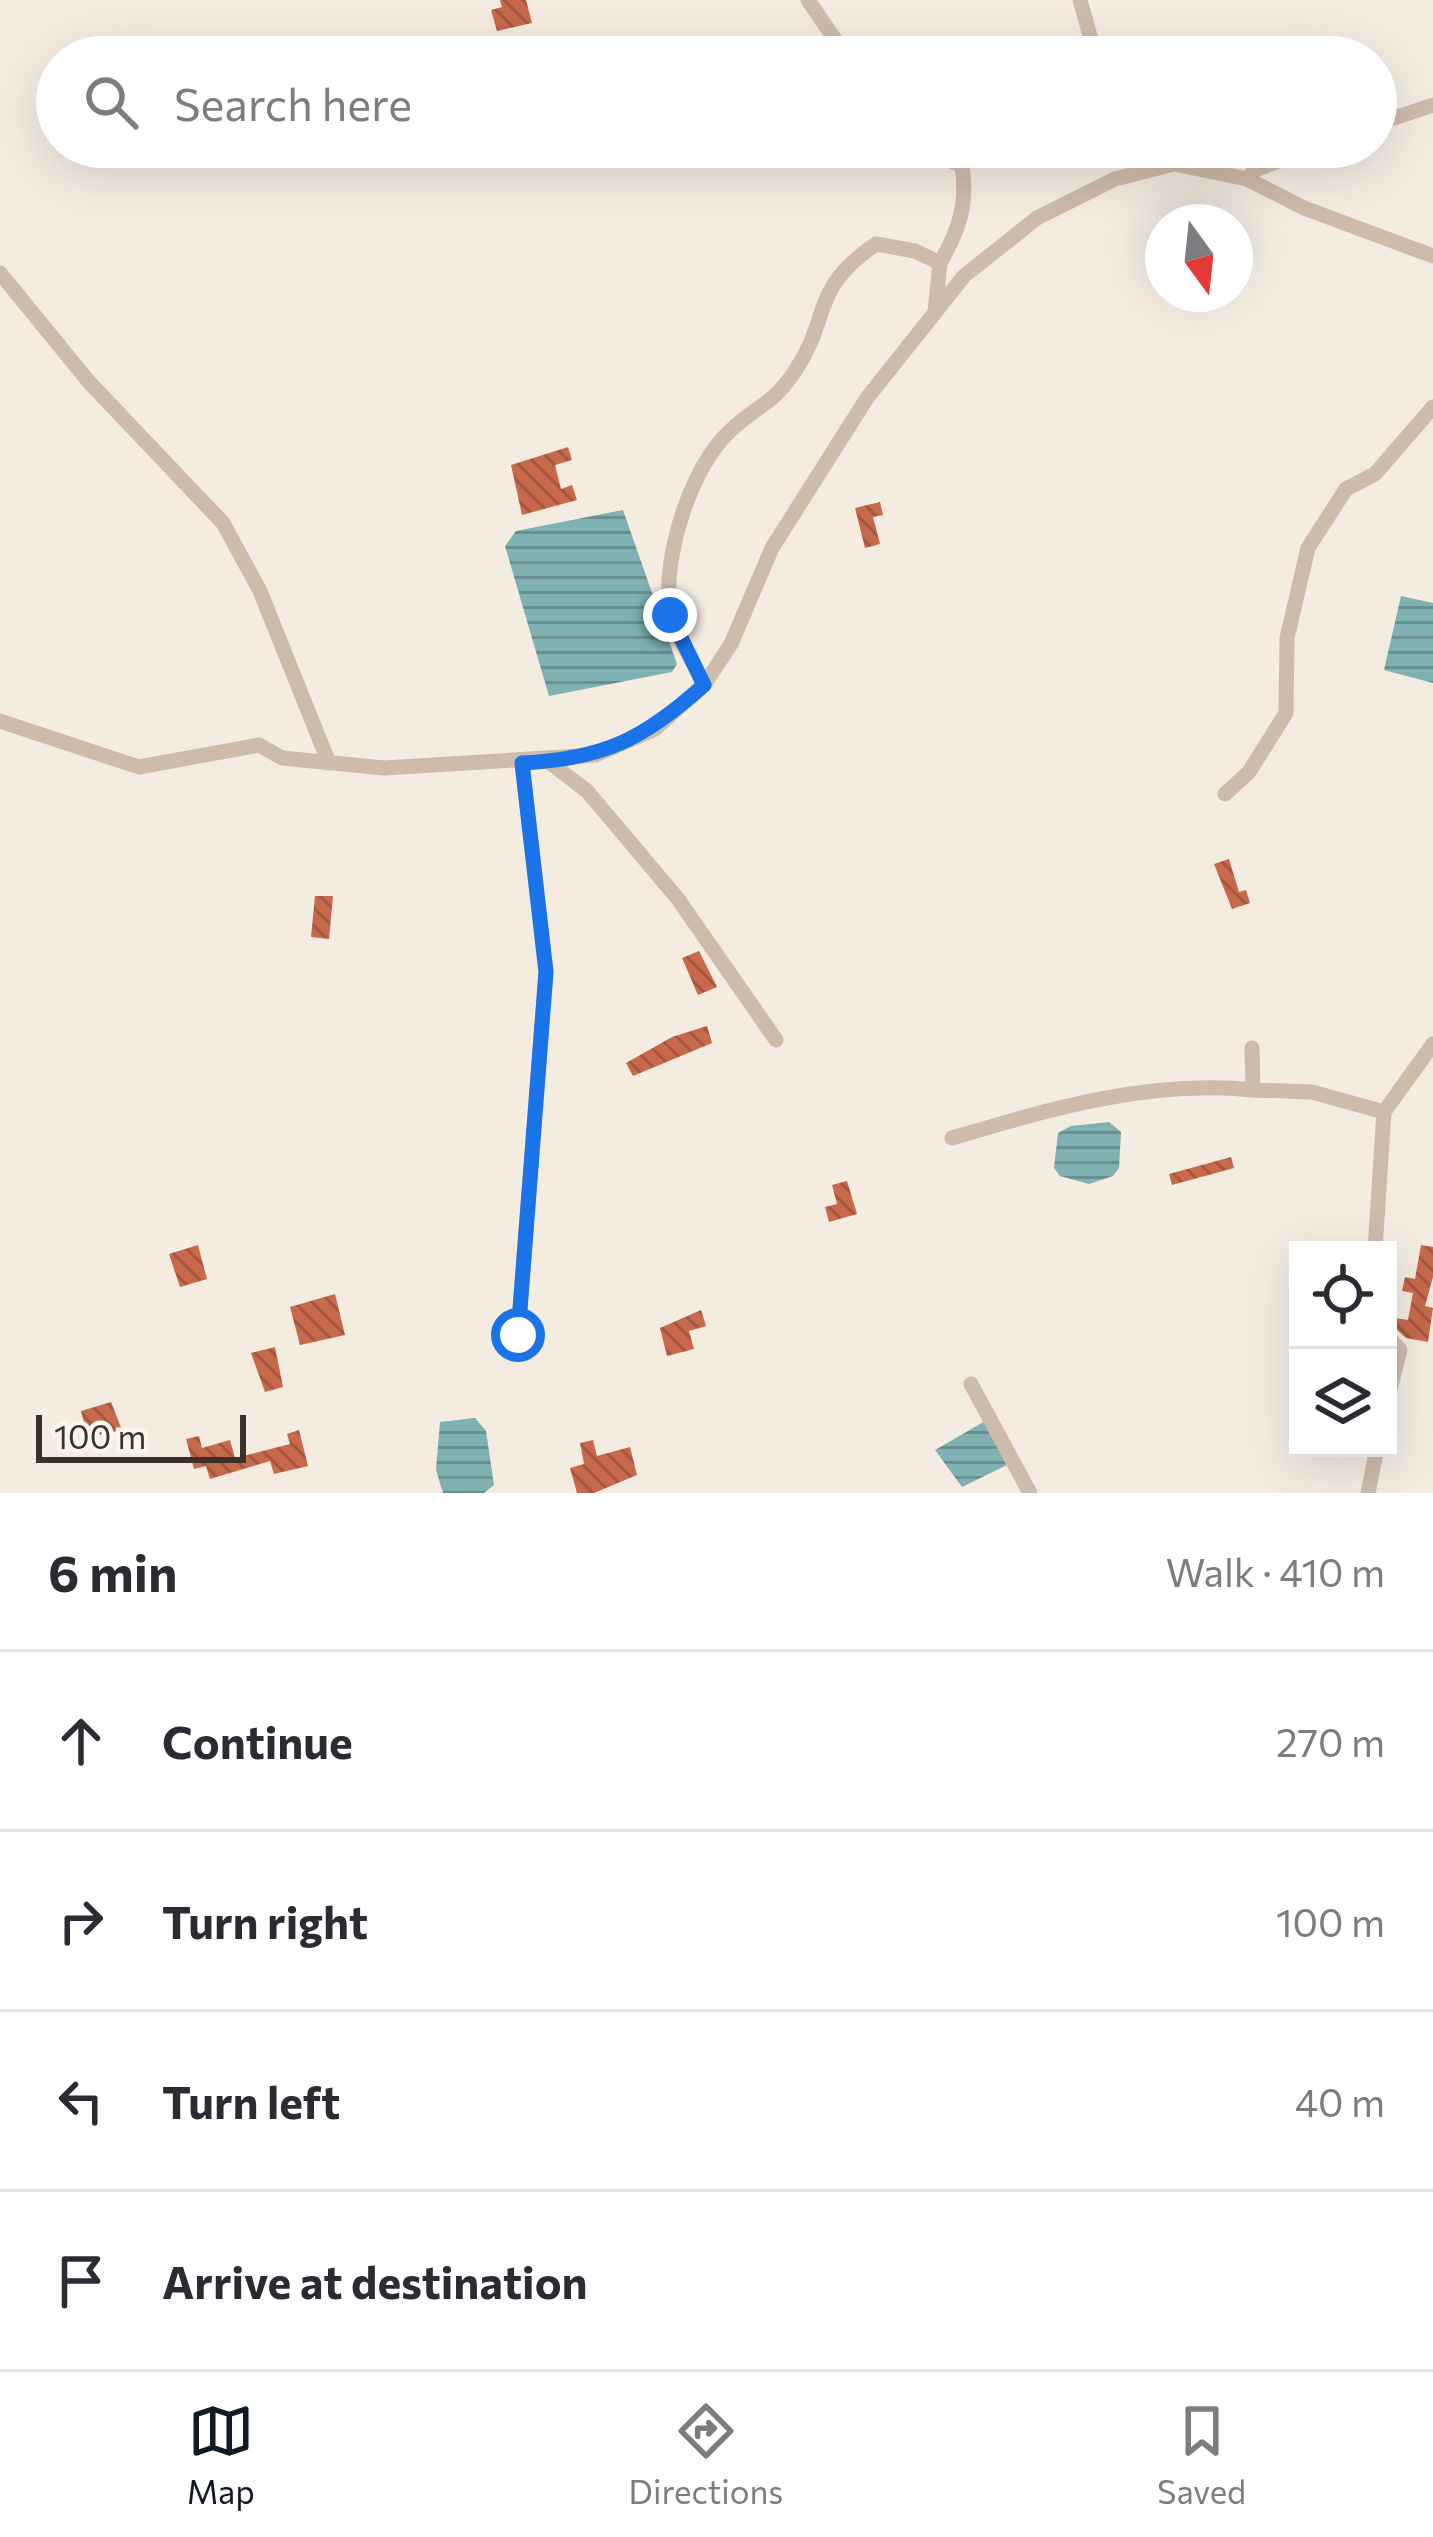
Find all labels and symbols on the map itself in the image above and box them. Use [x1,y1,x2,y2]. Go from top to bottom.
north arrow [1145,204,1253,312]
route end [643,588,697,642]
route start [491,1308,545,1362]
scale bar [36,1409,246,1462]

